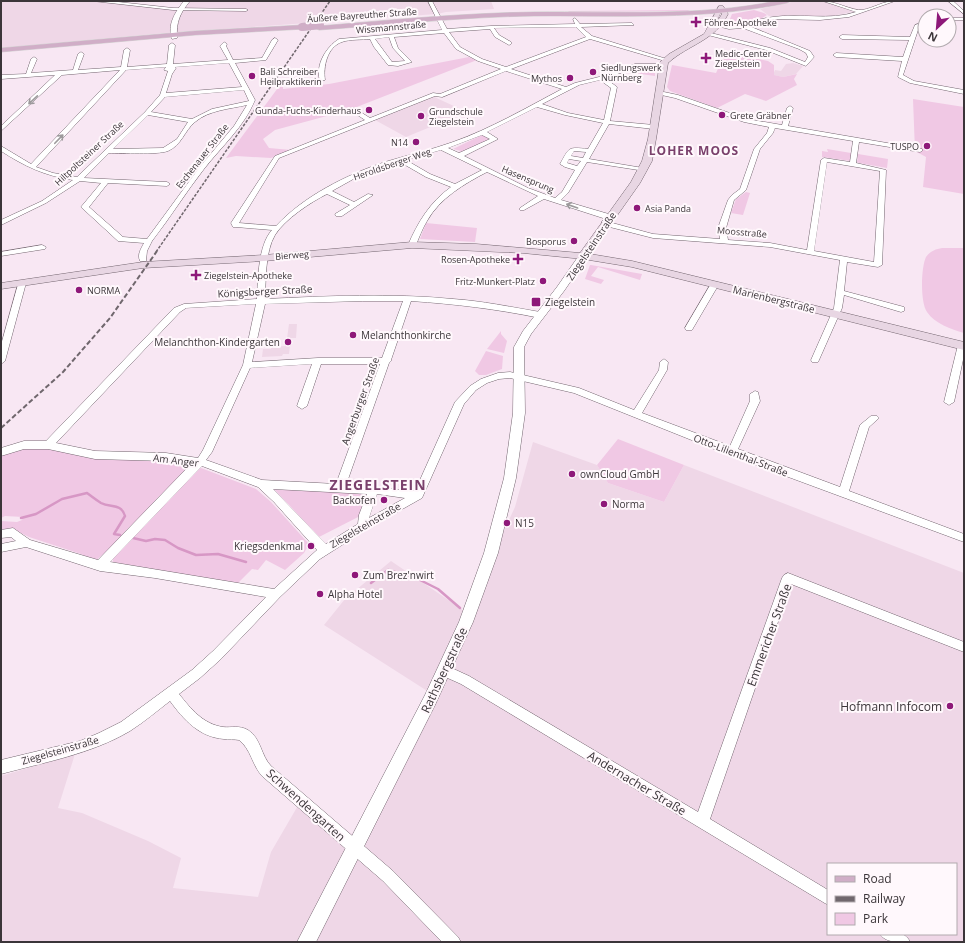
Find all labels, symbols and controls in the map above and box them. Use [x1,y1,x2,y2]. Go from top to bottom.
street label: Äußere Bayreuther Straße [307,5,417,25]
north arrow [917,8,957,48]
place label: Föhren-Apotheke [704,16,777,29]
street label: Wissmannstraße [355,17,427,37]
marker: Föhren-Apotheke [691,17,701,27]
text: N [925,29,940,46]
place label: Medic-Center Ziegelstein [715,47,772,70]
marker: Medic-Center Ziegelstein [700,52,712,64]
place label: Siedlungswerk Nürnberg [601,61,662,84]
place label: Bali Schreiber Heilpraktikerin [260,65,322,88]
marker: Siedlungswerk Nürnberg [588,67,598,77]
marker: Bali Schreiber Heilpraktikerin [247,71,257,81]
place label: Mythos [531,72,562,85]
marker: Mythos [565,73,575,83]
one-way arrow [28,95,38,104]
place label: Gunda-Fuchs-Kinderhaus [255,104,361,117]
marker: Gunda-Fuchs-Kinderhaus [364,105,374,115]
place label: Grundschule Ziegelstein [429,105,483,128]
place label: Grete Gräbner [730,109,791,122]
marker: Grete Gräbner [717,110,727,120]
marker: Grundschule Ziegelstein [416,111,426,121]
street label: Hiltpoltsteiner Straße [52,118,126,188]
street label: Eschenauer Straße [173,121,231,191]
one-way arrow [54,134,63,144]
place label: N14 [391,136,408,149]
marker: N14 [411,137,421,147]
place label: TUSPO [890,140,919,153]
marker: TUSPO [922,141,932,151]
district label: LOHER MOOS [649,142,739,159]
street label: Heroldsberger Weg [351,145,433,183]
street label: Hasensprung [500,162,556,196]
one-way arrow [565,202,578,209]
place label: Asia Panda [645,202,691,215]
marker: Asia Panda [632,203,642,213]
street label: Ziegelsteinstraße [563,209,619,283]
street label: Moosstraße [717,223,767,241]
place label: Bosporus [526,235,566,248]
marker: Bosporus [569,236,579,246]
street label: Bierweg [275,247,309,263]
place label: Rosen-Apotheke [441,253,510,266]
marker: Rosen-Apotheke [513,254,523,264]
place label: Ziegelstein-Apotheke [204,269,292,282]
marker: Ziegelstein-Apotheke [191,270,201,280]
place label: Fritz-Munkert-Platz [455,275,535,288]
marker: Fritz-Munkert-Platz [538,276,548,286]
street label: Königsberger Straße [217,282,313,300]
street label: Marienbergstraße [732,282,817,316]
place label: NORMA [87,284,120,297]
marker: NORMA [74,285,84,295]
place label: Ziegelstein [545,295,595,309]
marker: Ziegelstein [530,296,542,308]
place label: Melanchthonkirche [361,328,451,342]
marker: Melanchthonkirche [348,330,358,340]
place label: Melanchthon-Kindergarten [154,335,280,349]
marker: Melanchthon-Kindergarten [283,337,293,347]
street label: Angerburger Straße [338,355,382,447]
street label: Otto-Lilienthal-Straße [692,431,791,480]
street label: Am Anger [152,450,200,470]
place label: ownCloud GmbH [580,467,660,481]
marker: ownCloud GmbH [567,469,577,479]
district label: ZIEGELSTEIN [329,475,427,494]
place label: Backofen [333,493,376,507]
marker: Backofen [379,495,389,505]
place label: Norma [612,497,644,511]
street label: Ziegelsteinstraße [327,499,403,551]
marker: Norma [599,499,609,509]
place label: N15 [515,516,534,530]
marker: N15 [502,518,512,528]
place label: Kriegsdenkmal [234,539,303,553]
marker: Kriegsdenkmal [306,541,316,551]
place label: Zum Brez'nwirt [363,568,434,582]
marker: Zum Brez'nwirt [350,570,360,580]
street label: Emmericher Straße [743,581,796,689]
place label: Alpha Hotel [328,587,382,601]
marker: Alpha Hotel [315,589,325,599]
street label: Rathsbergstraße [417,624,471,716]
place label: Hofmann Infocom [840,698,942,715]
marker: Hofmann Infocom [945,701,955,711]
street label: Ziegelsteinstraße [20,732,101,768]
street label: Andernacher Straße [584,747,690,819]
street label: Schwendengarten [263,765,349,845]
legend [827,863,957,935]
text: Road [863,870,892,887]
text: Railway [863,890,906,907]
text: Park [863,910,889,927]

